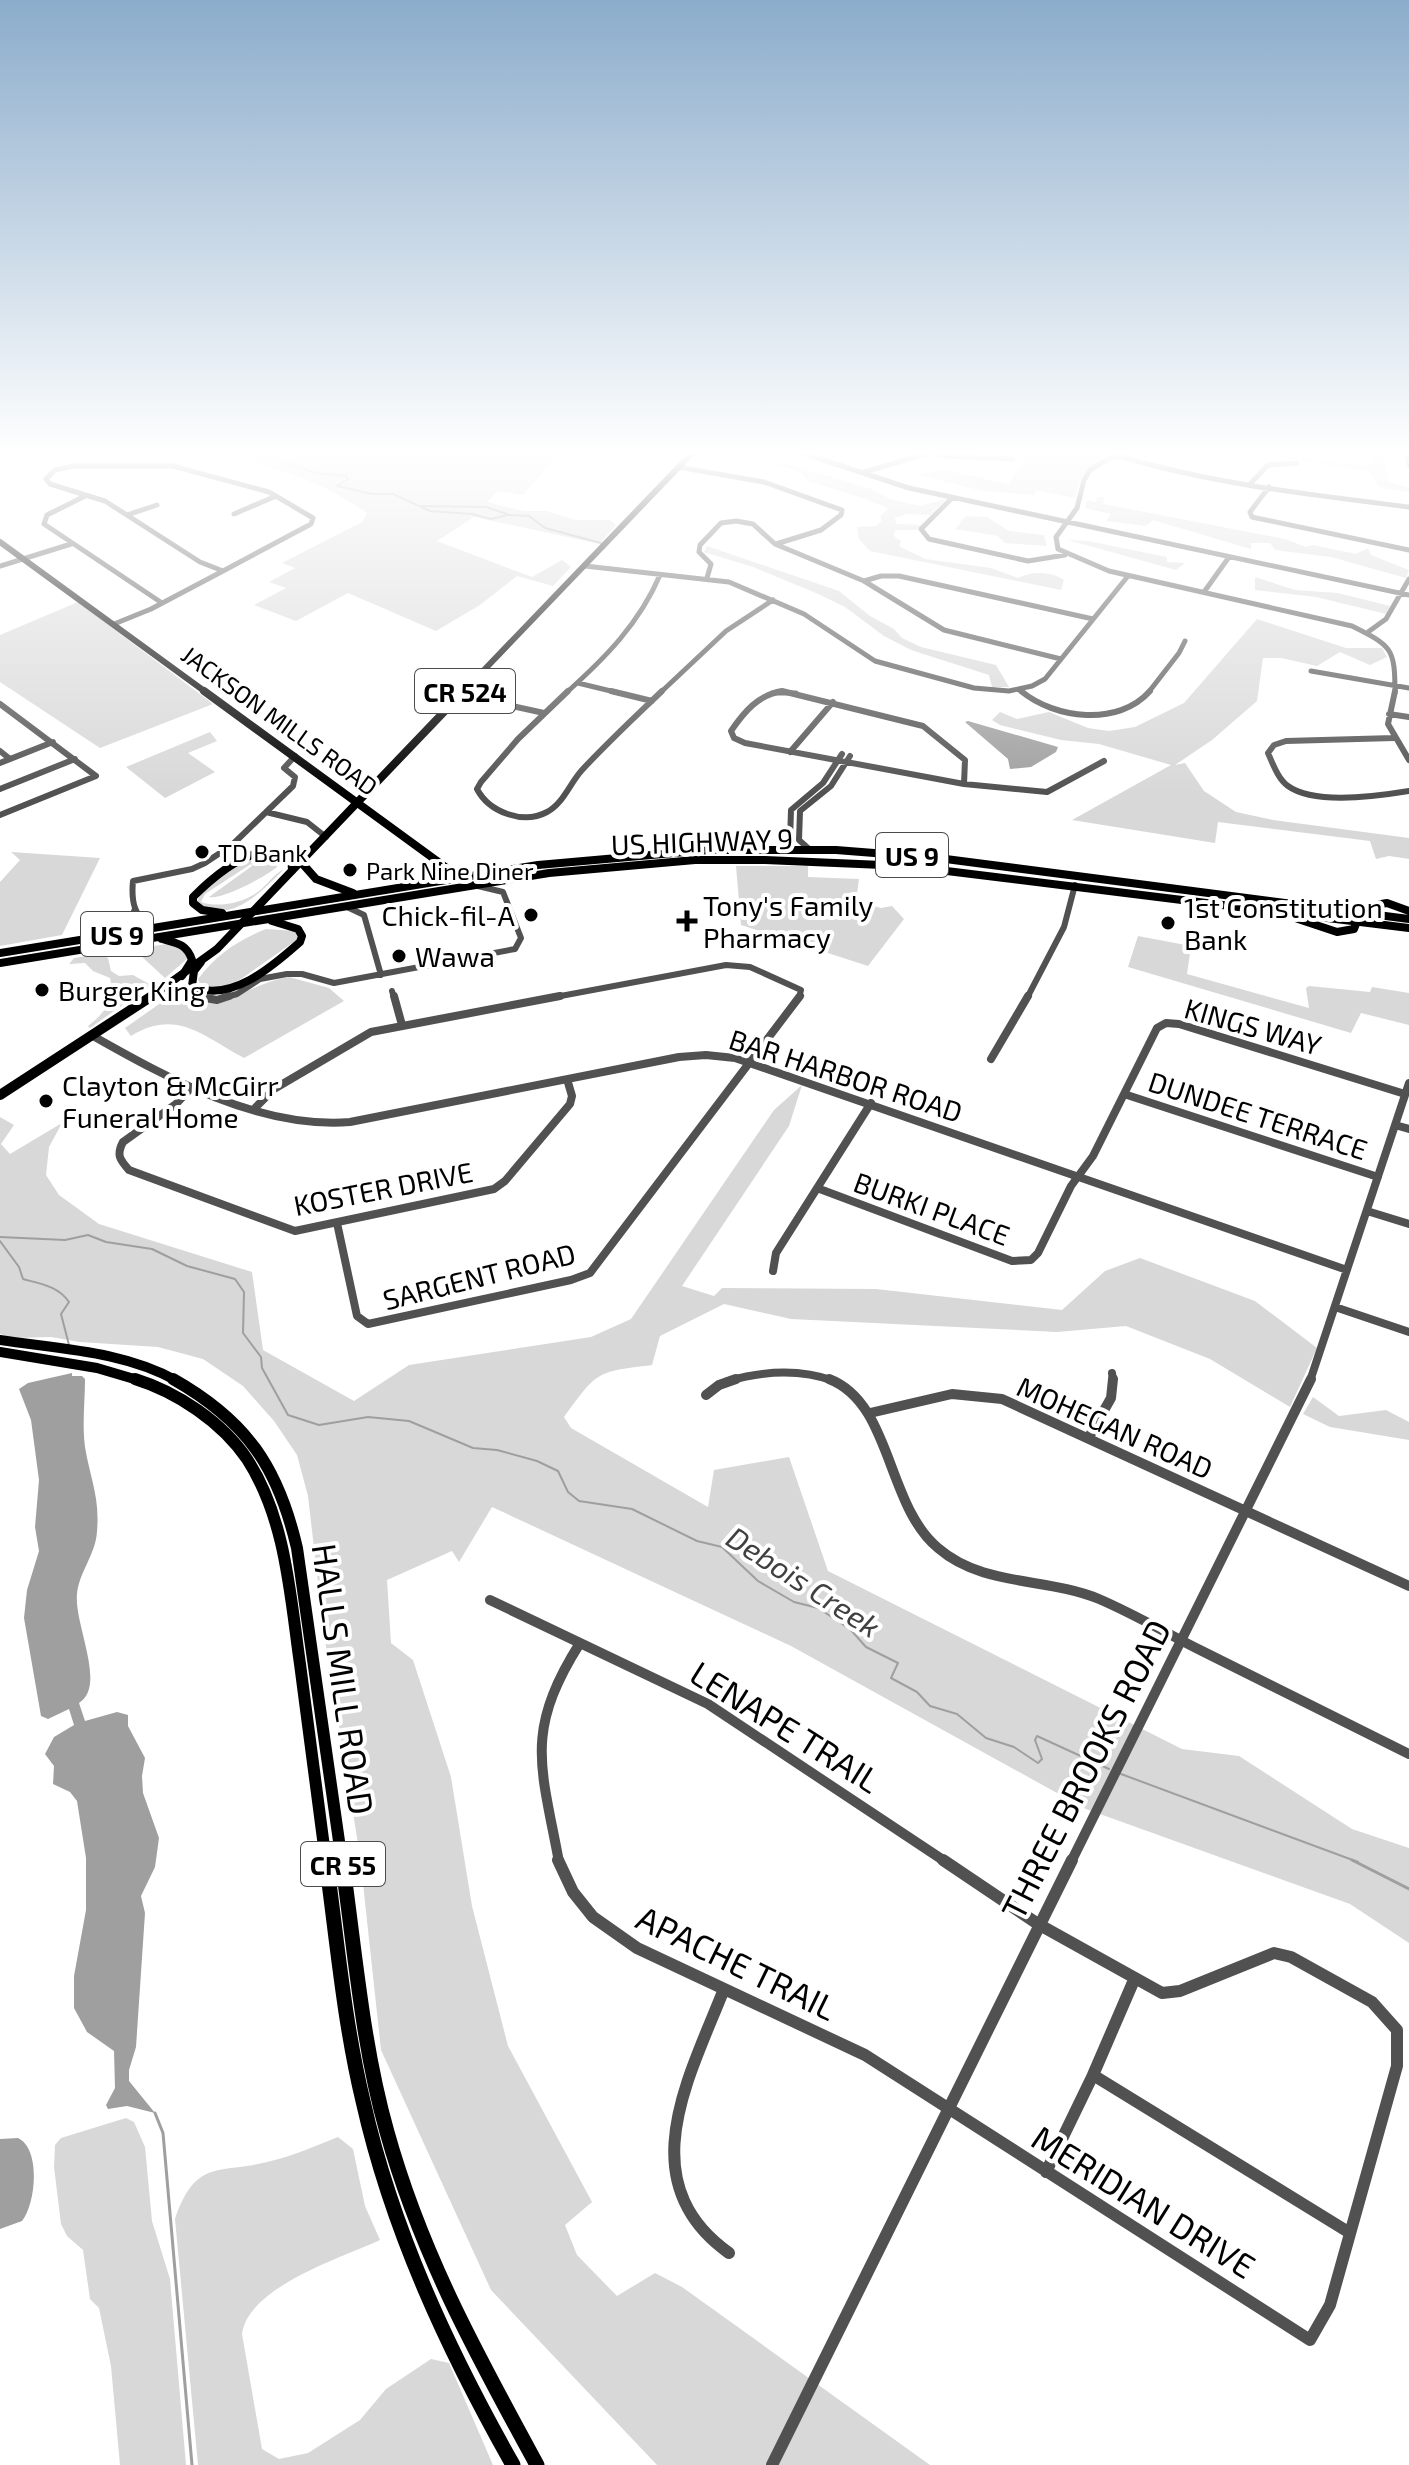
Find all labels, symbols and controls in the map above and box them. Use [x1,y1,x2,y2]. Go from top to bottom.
street label: JACKSON MILLS ROAD [176,639,384,801]
road number: CR 524 [415,669,515,713]
street label: US HIGHWAY 9 [610,821,794,861]
road number: US 9 [876,833,948,877]
place label: TD Bank [218,838,307,867]
marker: TD Bank [193,843,211,861]
place label: Park Nine Diner [366,856,534,885]
marker: Park Nine Diner [341,861,359,879]
place label: Tony's Family Pharmacy [703,888,873,954]
place label: 1st Constitution Bank [1184,890,1383,956]
place label: Chick-fil-A [381,898,516,932]
marker: Chick-fil-A [522,906,540,924]
road number: US 9 [81,912,153,956]
marker: Tony's Family Pharmacy [678,912,696,930]
marker: 1st Constitution Bank [1159,914,1177,932]
place label: Wawa [415,939,495,973]
marker: Wawa [390,947,408,965]
place label: Burger King [58,973,206,1007]
marker: Burger King [33,981,51,999]
street label: KINGS WAY [1181,990,1325,1062]
street label: BAR HARBOR ROAD [725,1021,967,1129]
street label: DUNDEE TERRACE [1144,1064,1372,1166]
place label: Clayton & McGirr Funeral Home [62,1068,279,1134]
marker: Clayton & McGirr Funeral Home [37,1092,55,1110]
street label: KOSTER DRIVE [291,1154,475,1222]
street label: BURKI PLACE [849,1164,1015,1252]
street label: SARGENT ROAD [379,1236,579,1316]
street label: MOHEGAN ROAD [1012,1369,1218,1485]
water label: Debois Creek [720,1518,888,1644]
street label: HALLS MILL ROAD [305,1541,383,1817]
street label: THREE BROOKS ROAD [992,1612,1178,1926]
street label: LENAPE TRAIL [684,1651,888,1801]
road number: CR 55 [301,1842,385,1886]
street label: APACHE TRAIL [630,1896,844,2028]
street label: MERIDIAN DRIVE [1025,2116,1263,2286]

